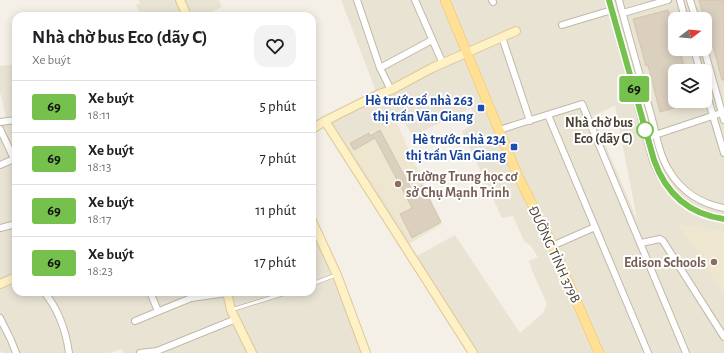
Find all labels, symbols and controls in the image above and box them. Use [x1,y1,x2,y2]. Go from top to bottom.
north arrow [668,12,712,56]
map controls [668,12,712,108]
button: heart [254,25,296,67]
text: Nhà chờ bus Eco (dãy C) [32,28,208,47]
text: Xe buýt [32,54,71,67]
button: layers [668,64,712,108]
line badge: 69 [616,76,652,102]
text: 69 [627,82,641,96]
text: Xe buýt [88,91,134,106]
place label: Hè trước số nhà 263 thị trấn Văn Giang [365,93,474,124]
text: 5 phút [259,99,296,114]
text: 69 [47,100,61,114]
marker: Hè trước số nhà 263 thị trấn Văn Giang [476,103,486,113]
text: 18:11 [88,109,111,122]
place label: Nhà chờ bus Eco (dãy C) [565,116,633,146]
marker: Nhà chờ bus Eco (dãy C) [636,121,654,139]
place label: Hè trước nhà 234 thị trấn Văn Giang [406,133,507,163]
marker: Hè trước nhà 234 thị trấn Văn Giang [509,142,519,152]
text: Xe buýt [88,143,134,158]
text: 7 phút [259,151,296,166]
text: 69 [47,152,61,166]
text: 18:13 [88,161,111,174]
place label: Trường Trung học cơ sở Chụ Mạnh Trinh [406,170,518,200]
marker: Trường Trung học cơ sở Chụ Mạnh Trinh [393,179,403,189]
text: Xe buýt [88,195,134,210]
text: 11 phút [255,203,296,218]
street label: ĐƯỜNG TỈNH 379B [526,203,585,305]
text: 69 [47,204,61,218]
text: 18:17 [88,213,112,226]
text: Xe buýt [88,247,134,262]
text: 17 phút [254,255,296,270]
text: 69 [47,256,61,270]
place label: Edison Schools [624,256,706,270]
marker: Edison Schools [709,257,719,267]
text: 18:23 [88,265,113,278]

